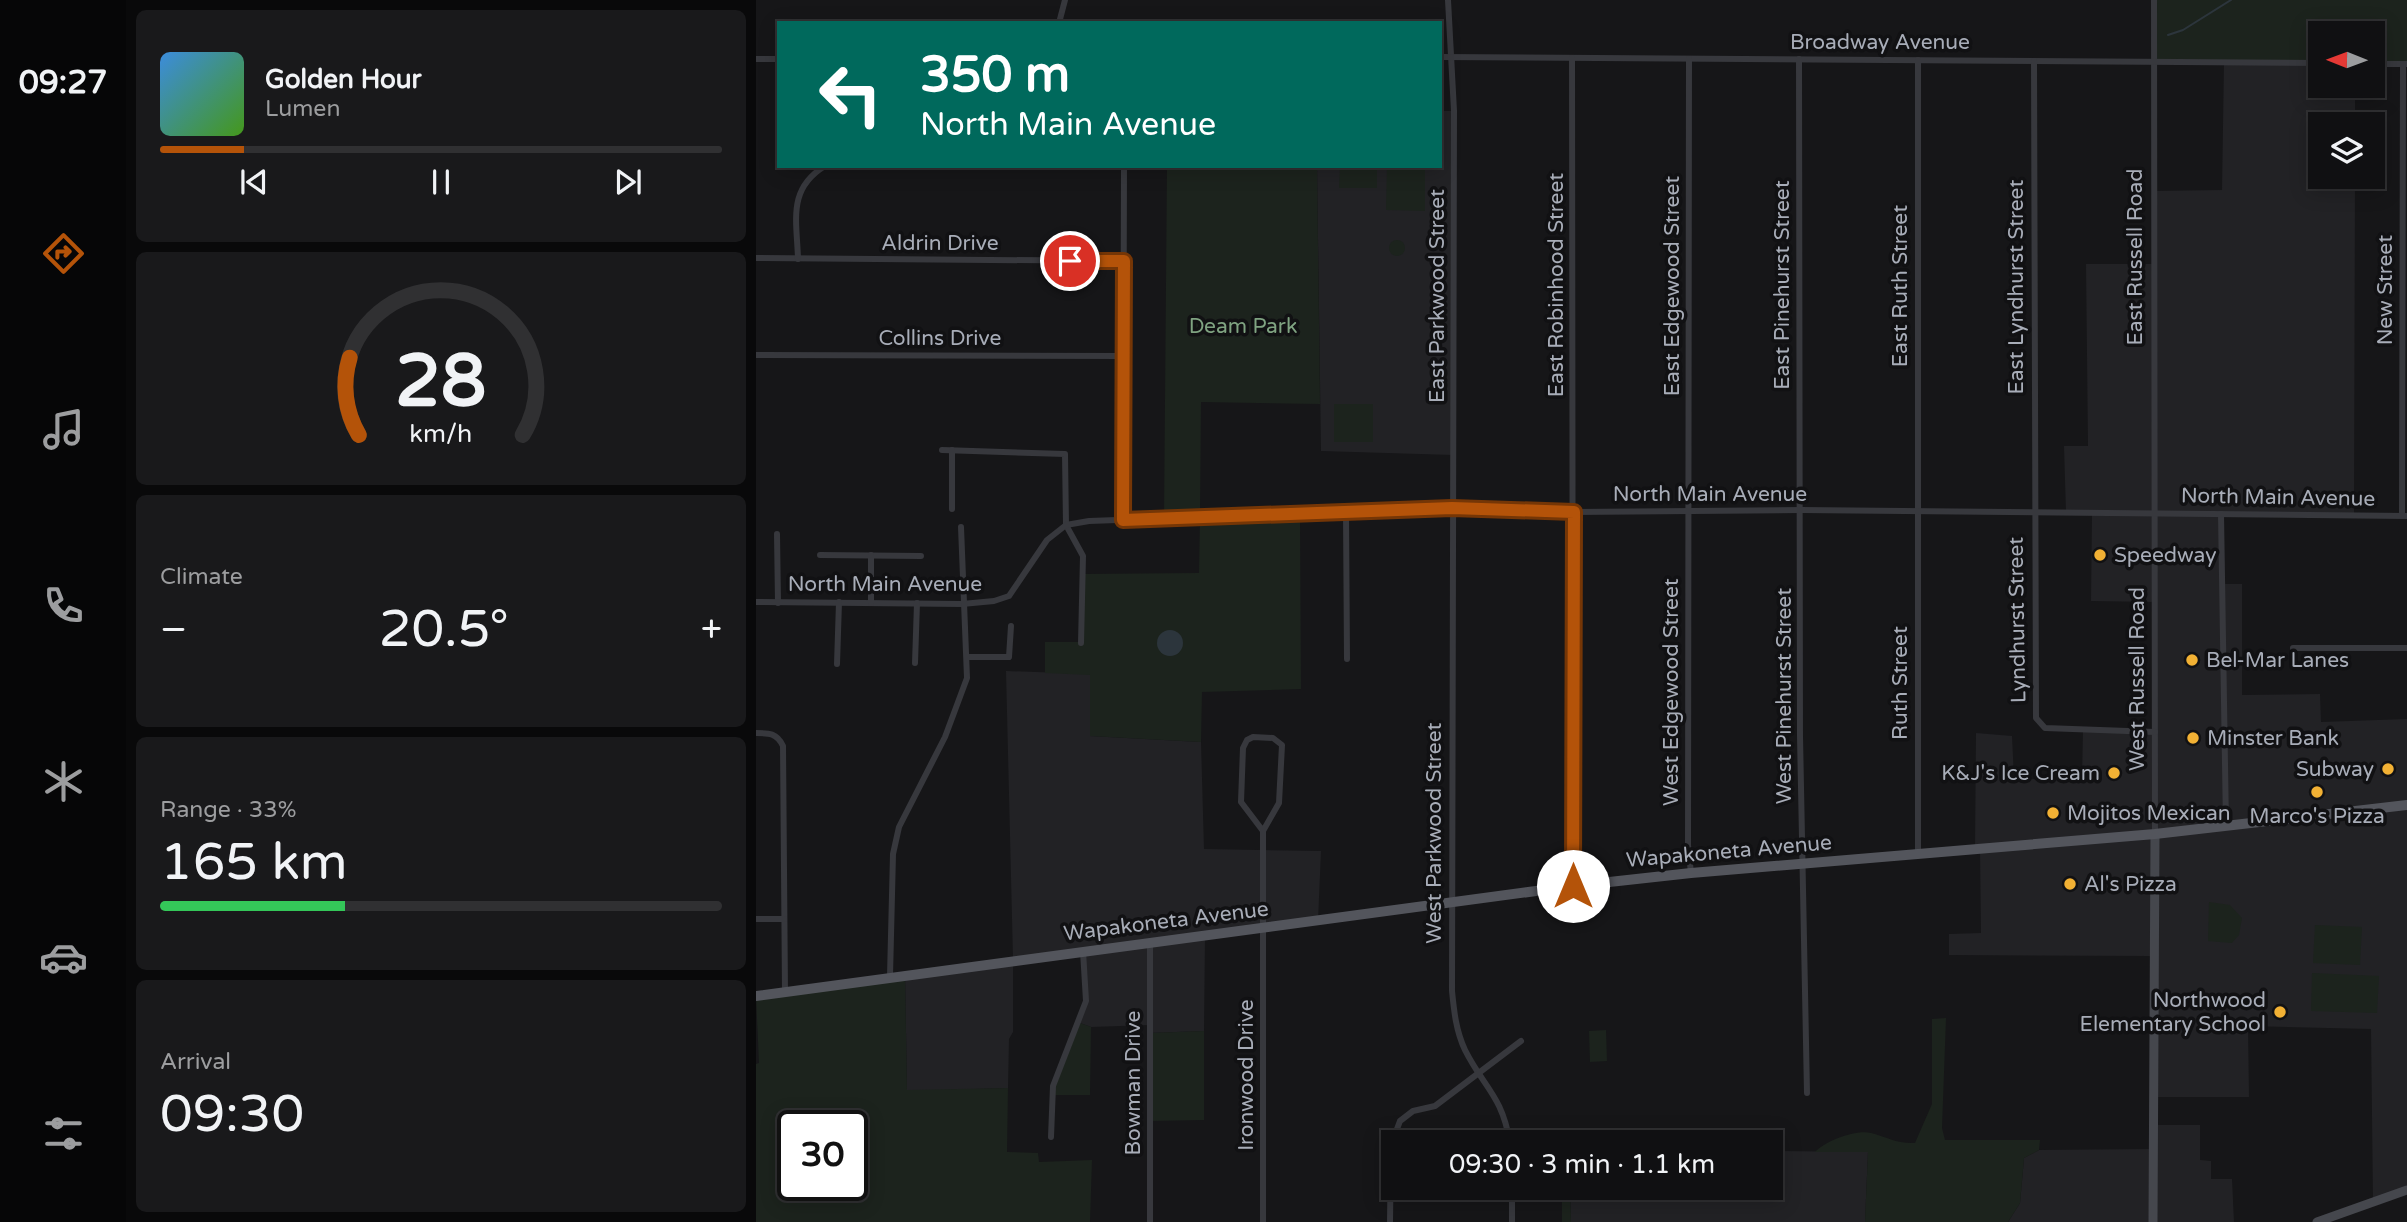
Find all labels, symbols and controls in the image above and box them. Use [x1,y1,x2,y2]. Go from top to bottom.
north arrow [2308,21,2385,98]
map controls [2308,21,2385,189]
street label: Broadway Avenue [1790,30,1970,55]
text: 350 m [920,46,1070,105]
icon: left [805,49,896,140]
text: 09:27 [19,64,107,102]
text: Golden Hour [265,64,422,95]
text: Lumen [265,95,340,123]
text: North Main Avenue [920,106,1216,144]
button: layers [2308,112,2385,189]
icon: previous [235,163,273,201]
icon: pause [422,163,460,201]
icon: next [609,163,647,201]
street label: East Russell Road [2123,168,2148,346]
street label: East Robinhood Street [1544,173,1569,397]
street label: East Edgewood Street [1660,176,1685,396]
street label: East Pinehurst Street [1770,180,1795,390]
street label: East Lyndhurst Street [2004,180,2029,394]
street label: East Parkwood Street [1425,189,1450,403]
street label: East Ruth Street [1888,205,1913,367]
icon: directions [39,229,88,278]
street label: Aldrin Drive [881,231,999,256]
pin [1040,231,1100,291]
street label: New Street [2373,235,2398,345]
icon: arrive [1051,242,1089,280]
park label: Deam Park [1189,314,1297,339]
street label: Collins Drive [879,326,1001,351]
text: 28 [395,338,487,426]
icon: music [39,405,88,454]
text: km/h [410,418,472,448]
street label: North Main Avenue [1613,482,1807,507]
street label: North Main Avenue [2181,483,2375,512]
street label: Lyndhurst Street [2004,537,2031,703]
place label: Speedway [2114,543,2216,568]
marker: Speedway [2092,547,2108,563]
text: Climate [160,563,243,591]
street label: North Main Avenue [788,572,982,597]
street label: West Edgewood Street [1659,578,1684,806]
icon: phone [39,581,88,630]
street label: West Russell Road [2125,587,2150,771]
street label: West Pinehurst Street [1772,588,1797,804]
text: 20.5° [379,598,509,661]
text: − [160,607,187,653]
text: + [701,607,722,653]
street label: Ruth Street [1888,626,1913,740]
place label: Bel-Mar Lanes [2206,648,2349,673]
marker: Bel-Mar Lanes [2184,652,2200,668]
street label: West Parkwood Street [1422,722,1447,944]
place label: Minster Bank [2207,726,2339,751]
marker: Minster Bank [2185,730,2201,746]
icon: climate [39,757,88,806]
place label: Subway [2296,757,2374,782]
place label: K&J's Ice Cream [1941,761,2100,786]
marker: Subway [2380,761,2396,777]
marker: K&J's Ice Cream [2106,765,2122,781]
marker: Marco's Pizza [2309,784,2325,800]
text: Range · 33% [160,796,296,824]
place label: Mojitos Mexican [2067,801,2231,826]
place label: Marco's Pizza [2249,804,2385,829]
marker: Mojitos Mexican [2045,805,2061,821]
street label: Wapakoneta Avenue [1625,830,1833,873]
text: 165 km [160,831,348,894]
position arrow [1536,849,1610,923]
place label: Al's Pizza [2084,872,2177,897]
marker: Al's Pizza [2062,876,2078,892]
street label: Wapakoneta Avenue [1062,896,1270,946]
icon: car [39,933,88,982]
place label: Northwood Elementary School [2079,988,2266,1037]
street label: Ironwood Drive [1234,999,1259,1151]
marker: Northwood Elementary School [2272,1004,2288,1020]
street label: Bowman Drive [1121,1011,1146,1155]
text: Arrival [160,1048,231,1076]
text: 09:30 [160,1083,304,1146]
icon: filters [39,1109,88,1158]
speed limit sign: 30 [777,1110,868,1201]
text: 09:30 · 3 min · 1.1 km [1449,1149,1715,1180]

